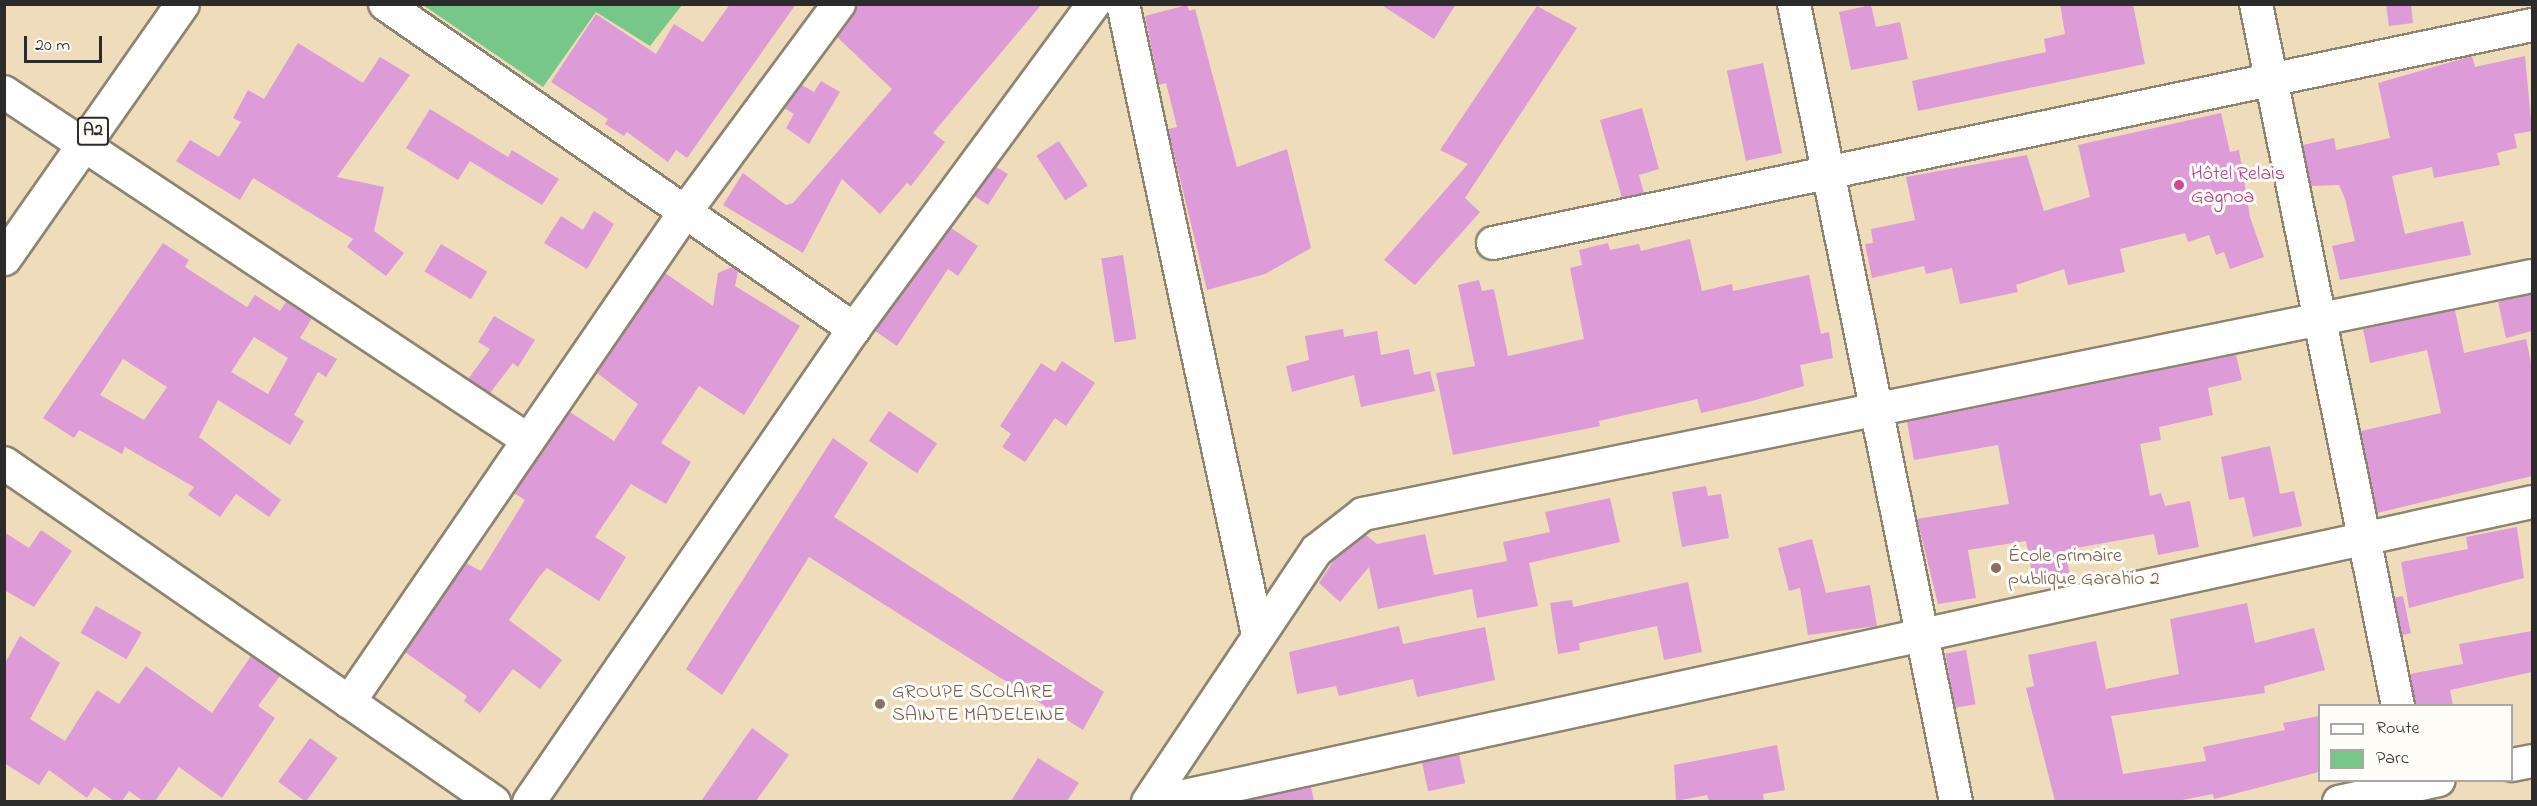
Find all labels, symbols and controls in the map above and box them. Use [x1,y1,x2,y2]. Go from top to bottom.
scale bar [27,24,105,62]
text: 20 m [35,33,70,59]
road number: A2 [76,116,110,146]
place label: Hôtel Relais Gagnoa [2191,162,2285,209]
marker: Hôtel Relais Gagnoa [2172,178,2186,192]
place label: École primaire publique Garahio 2 [2008,544,2160,591]
marker: École primaire publique Garahio 2 [1989,561,2003,575]
place label: GROUPE SCOLAIRE SAINTE MADELEINE [892,680,1065,727]
marker: GROUPE SCOLAIRE SAINTE MADELEINE [873,697,887,711]
legend [2318,704,2513,782]
text: Route [2376,716,2420,742]
text: Parc [2376,746,2409,772]

